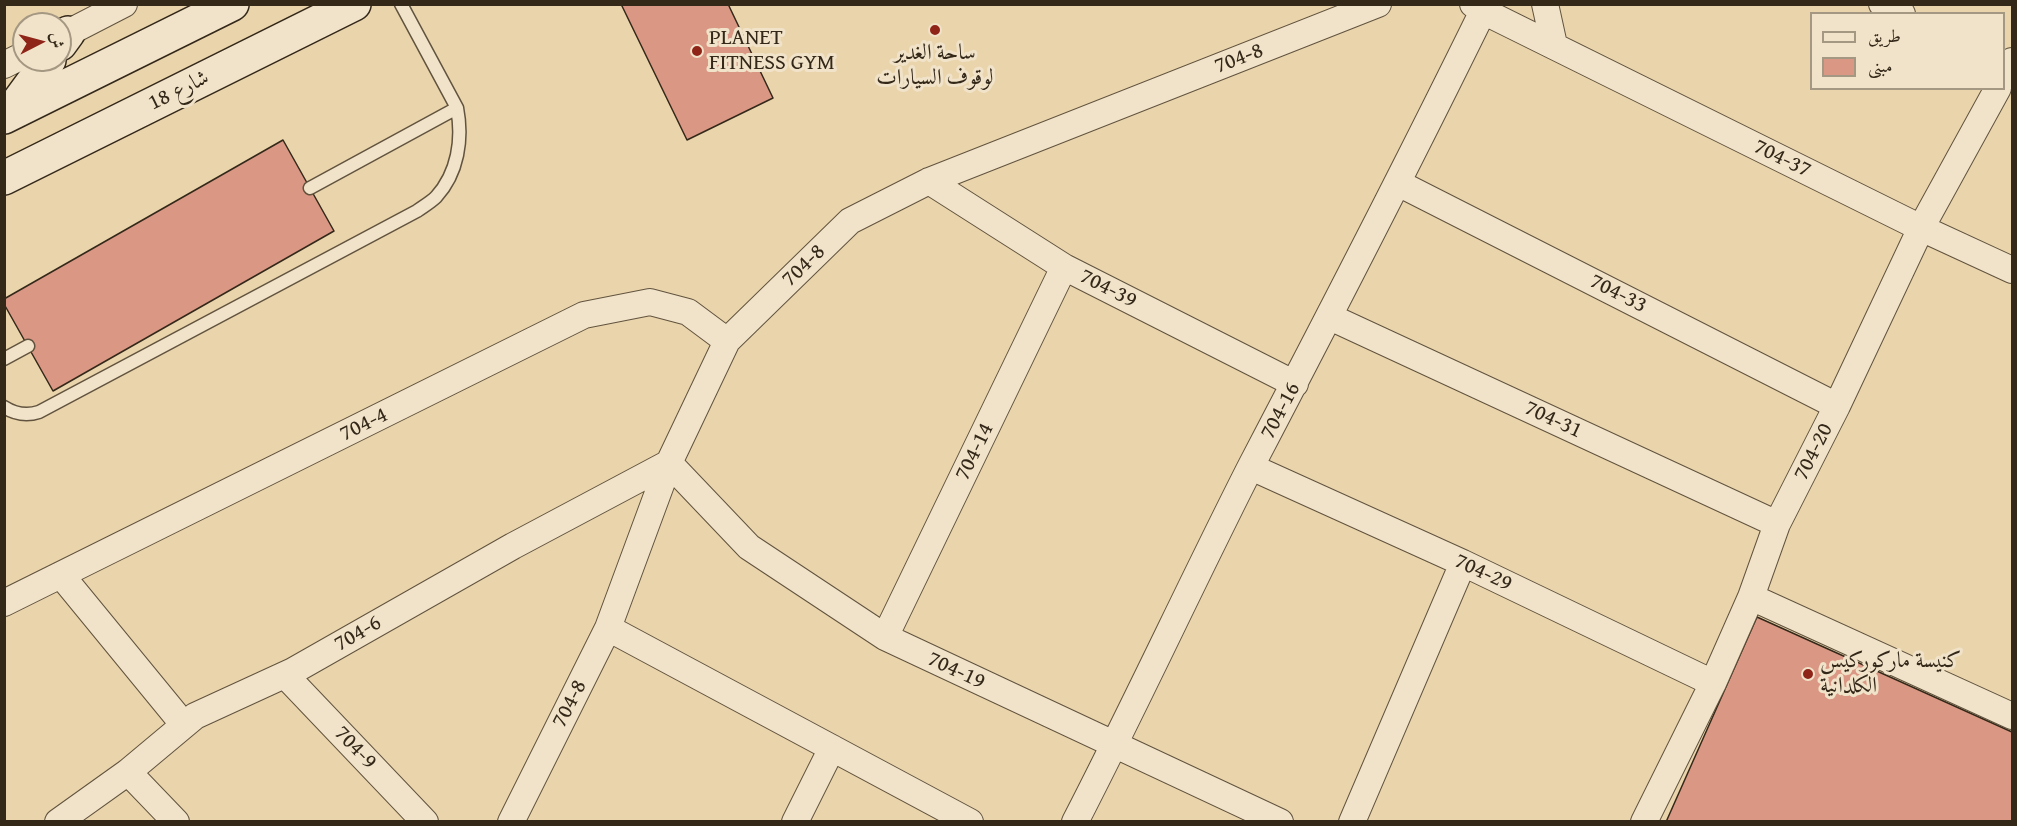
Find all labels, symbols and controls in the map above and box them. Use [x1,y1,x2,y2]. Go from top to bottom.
north arrow [12,12,72,72]
legend [1810,12,2005,90]
text: طريق [1868,22,1901,49]
marker: ساحة الغدير لوقوف السيارات [928,23,942,37]
place label: PLANET FITNESS GYM [709,25,835,76]
text: ش [45,31,71,49]
street label: 704-8 [1211,38,1267,80]
place label: ساحة الغدير لوقوف السيارات [876,40,994,92]
marker: PLANET FITNESS GYM [690,44,704,58]
text: مبنى [1868,52,1893,79]
street label: شارع 18 [144,65,214,117]
street label: 704-37 [1749,134,1815,184]
street label: 704-8 [777,239,831,293]
street label: 704-39 [1075,264,1141,314]
street label: 704-33 [1585,269,1651,319]
street label: 704-16 [1255,378,1307,444]
street label: 704-31 [1520,395,1586,445]
street label: 704-4 [336,402,392,448]
street label: 704-14 [950,419,1000,485]
street label: 704-20 [1789,419,1839,485]
street label: 704-29 [1450,548,1516,598]
street label: 704-6 [330,610,386,658]
street label: 704-19 [923,646,989,696]
place label: كنيسة ماركوركيس الكلدانية [1820,648,1961,700]
marker: كنيسة ماركوركيس الكلدانية [1801,667,1815,681]
street label: 704-8 [547,676,593,732]
street label: 704-9 [328,721,382,775]

